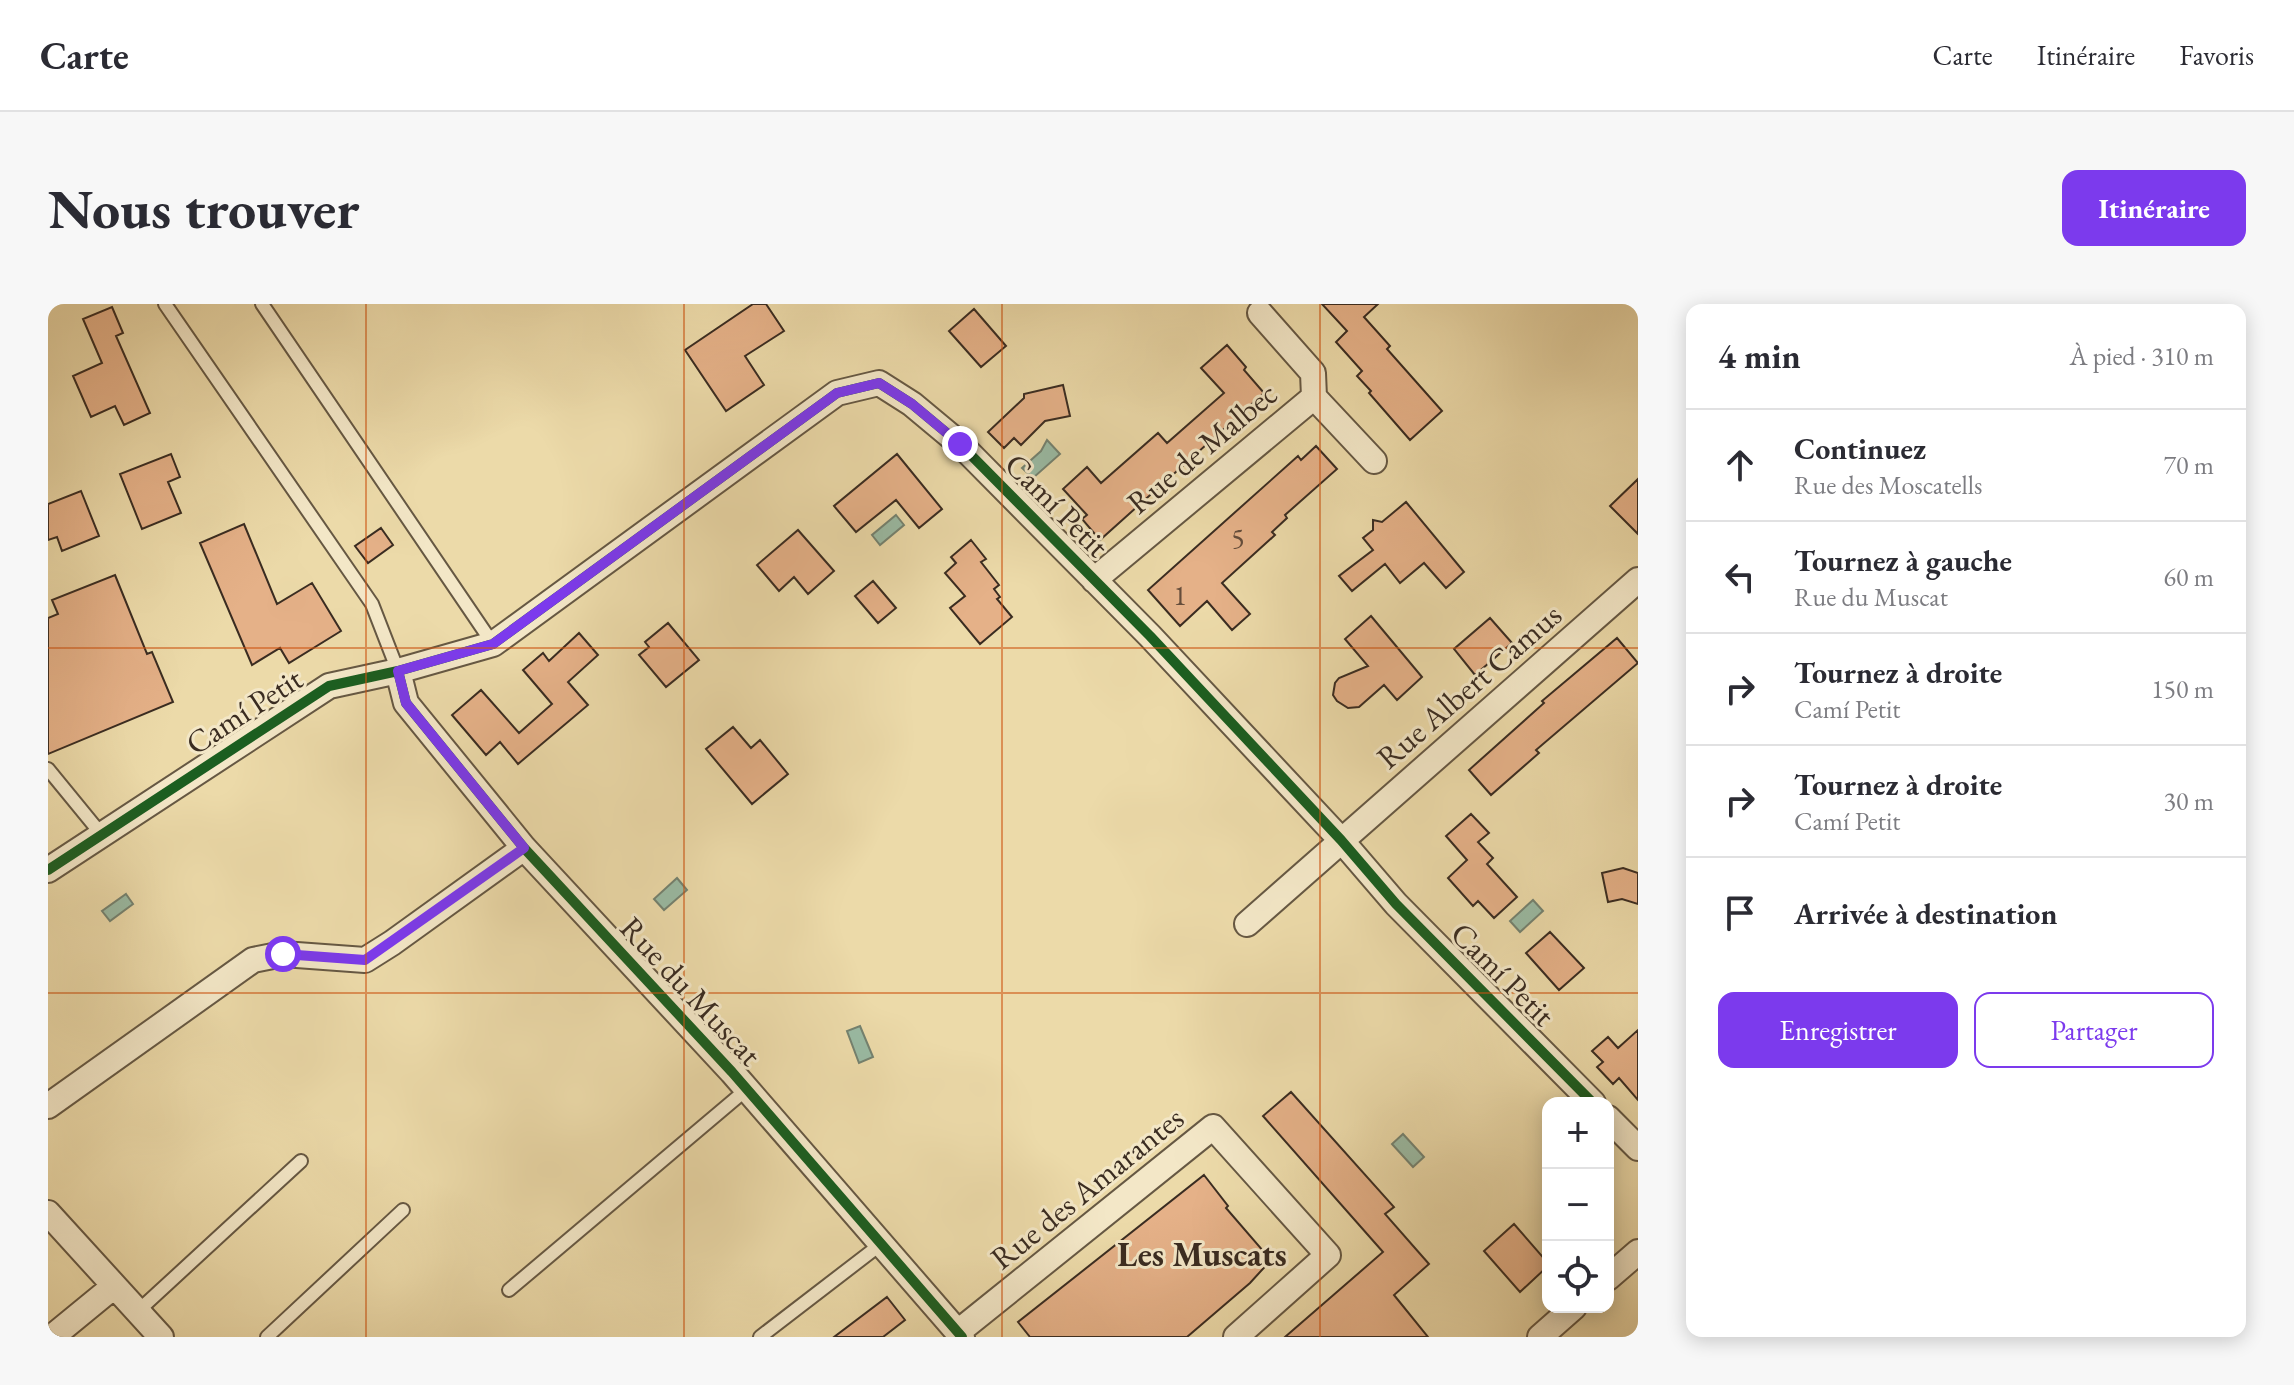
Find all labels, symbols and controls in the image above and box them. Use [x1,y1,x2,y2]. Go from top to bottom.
text: Carte [40,31,129,80]
text: Carte [1933,37,1993,73]
text: Itinéraire [2037,37,2135,73]
text: Favoris [2179,37,2254,73]
button: Itinéraire [2062,170,2246,246]
text: Nous trouver [48,172,360,245]
text: 4 min [1718,334,1801,378]
text: À pied · 310 m [2069,339,2214,373]
street label: Rue de Malbec [1118,373,1286,523]
route end [942,426,978,462]
text: Continuez [1794,429,1926,468]
icon: ahead [1718,443,1762,487]
street label: Camí Petit [996,444,1118,566]
text: 70 m [2164,448,2214,482]
text: Rue des Moscatells [1794,468,1982,502]
house number: 5 [1231,520,1245,556]
text: Tournez à gauche [1794,541,2012,580]
icon: left [1718,555,1762,599]
text: 60 m [2164,560,2214,594]
house number: 1 [1173,577,1187,613]
text: Rue du Muscat [1794,580,1948,614]
street label: Rue Albert Camus [1368,594,1570,778]
text: Tournez à droite [1794,653,2002,692]
street label: Camí Petit [178,658,310,764]
icon: right [1718,667,1762,711]
text: 150 m [2151,672,2214,706]
text: Camí Petit [1794,692,1901,726]
text: Tournez à droite [1794,765,2002,804]
icon: right [1718,779,1762,823]
text: 30 m [2164,784,2214,818]
text: Camí Petit [1794,804,1901,838]
icon: arrive [1718,891,1762,935]
text: Arrivée à destination [1794,894,2057,933]
street label: Rue du Muscat [611,907,771,1075]
street label: Camí Petit [1442,913,1564,1035]
route start [265,936,301,972]
button: Enregistrer [1718,992,1958,1068]
button: Partager [1974,992,2214,1068]
street label: Rue des Amarantes [982,1097,1192,1279]
map controls [1542,1097,1614,1313]
button: + [1542,1097,1614,1169]
button: − [1542,1169,1614,1241]
district label: Les Muscats [1117,1232,1287,1276]
button: locate [1542,1241,1614,1313]

